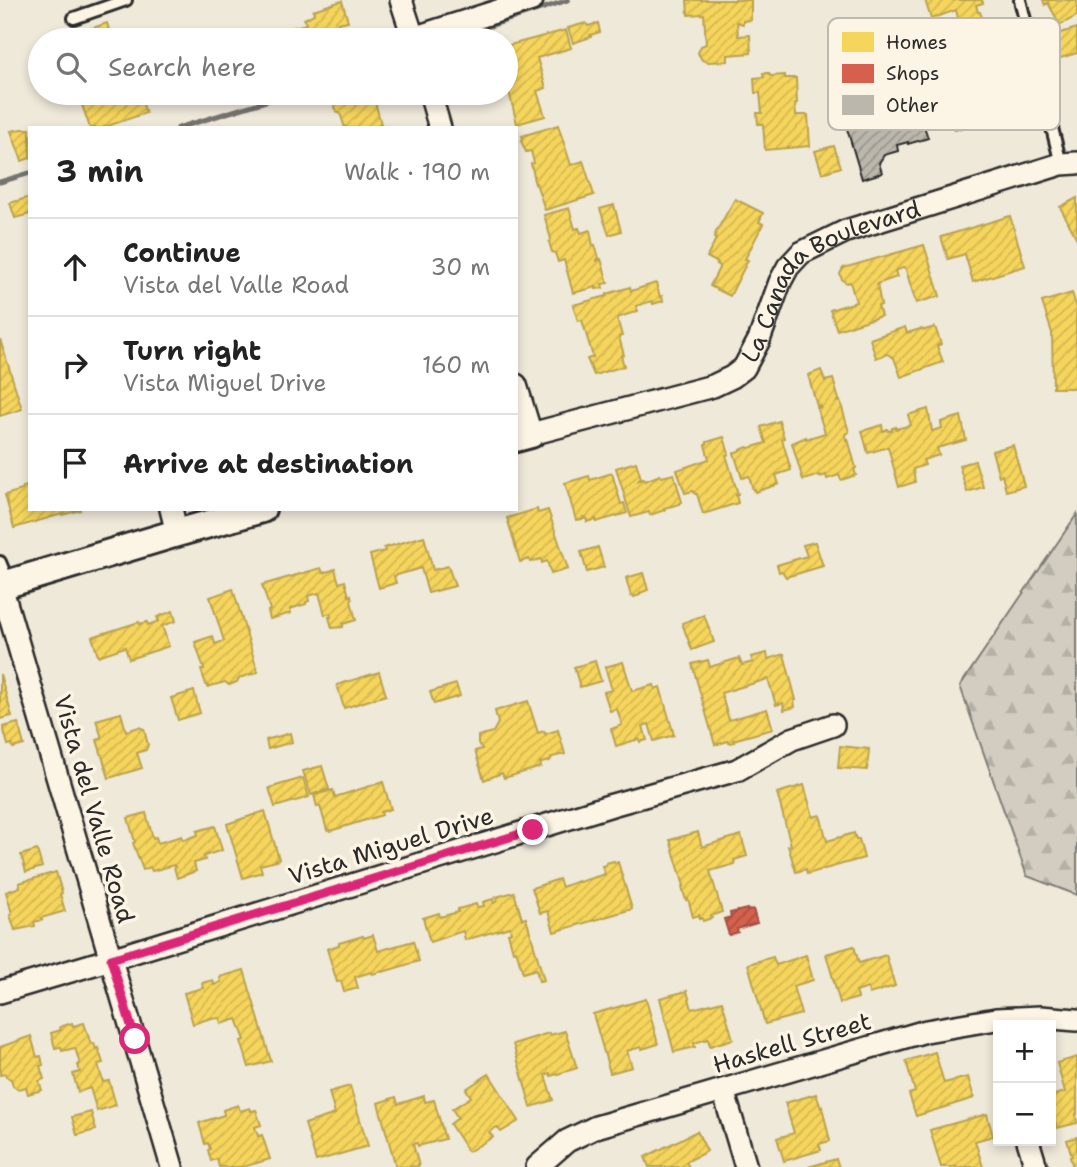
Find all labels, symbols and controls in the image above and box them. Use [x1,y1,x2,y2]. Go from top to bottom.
legend [828,18,1060,130]
search box [28,28,518,105]
text: Homes [886,30,947,55]
icon: search [52,48,90,86]
text: Search here [108,49,257,84]
text: Shops [886,61,940,86]
text: Other [886,93,939,118]
text: 3 min [56,151,143,192]
text: Walk · 190 m [344,157,490,187]
street label: La Canada Boulevard [734,193,924,368]
text: Continue [123,235,241,270]
icon: ahead [56,248,94,286]
text: 30 m [431,252,490,282]
text: Vista del Valle Road [123,270,349,300]
text: Turn right [123,333,261,368]
icon: right [56,346,94,384]
text: 160 m [422,350,490,380]
text: Vista Miguel Drive [123,368,327,398]
icon: arrive [56,444,94,482]
text: Arrive at destination [123,446,413,481]
street label: Vista del Valle Road [46,691,142,927]
street label: Vista Miguel Drive [285,800,497,892]
route end [517,814,548,845]
street label: Haskell Street [709,1005,875,1081]
map controls [993,1020,1056,1146]
button: + [993,1020,1056,1083]
route start [119,1023,150,1054]
button: − [993,1083,1056,1146]

